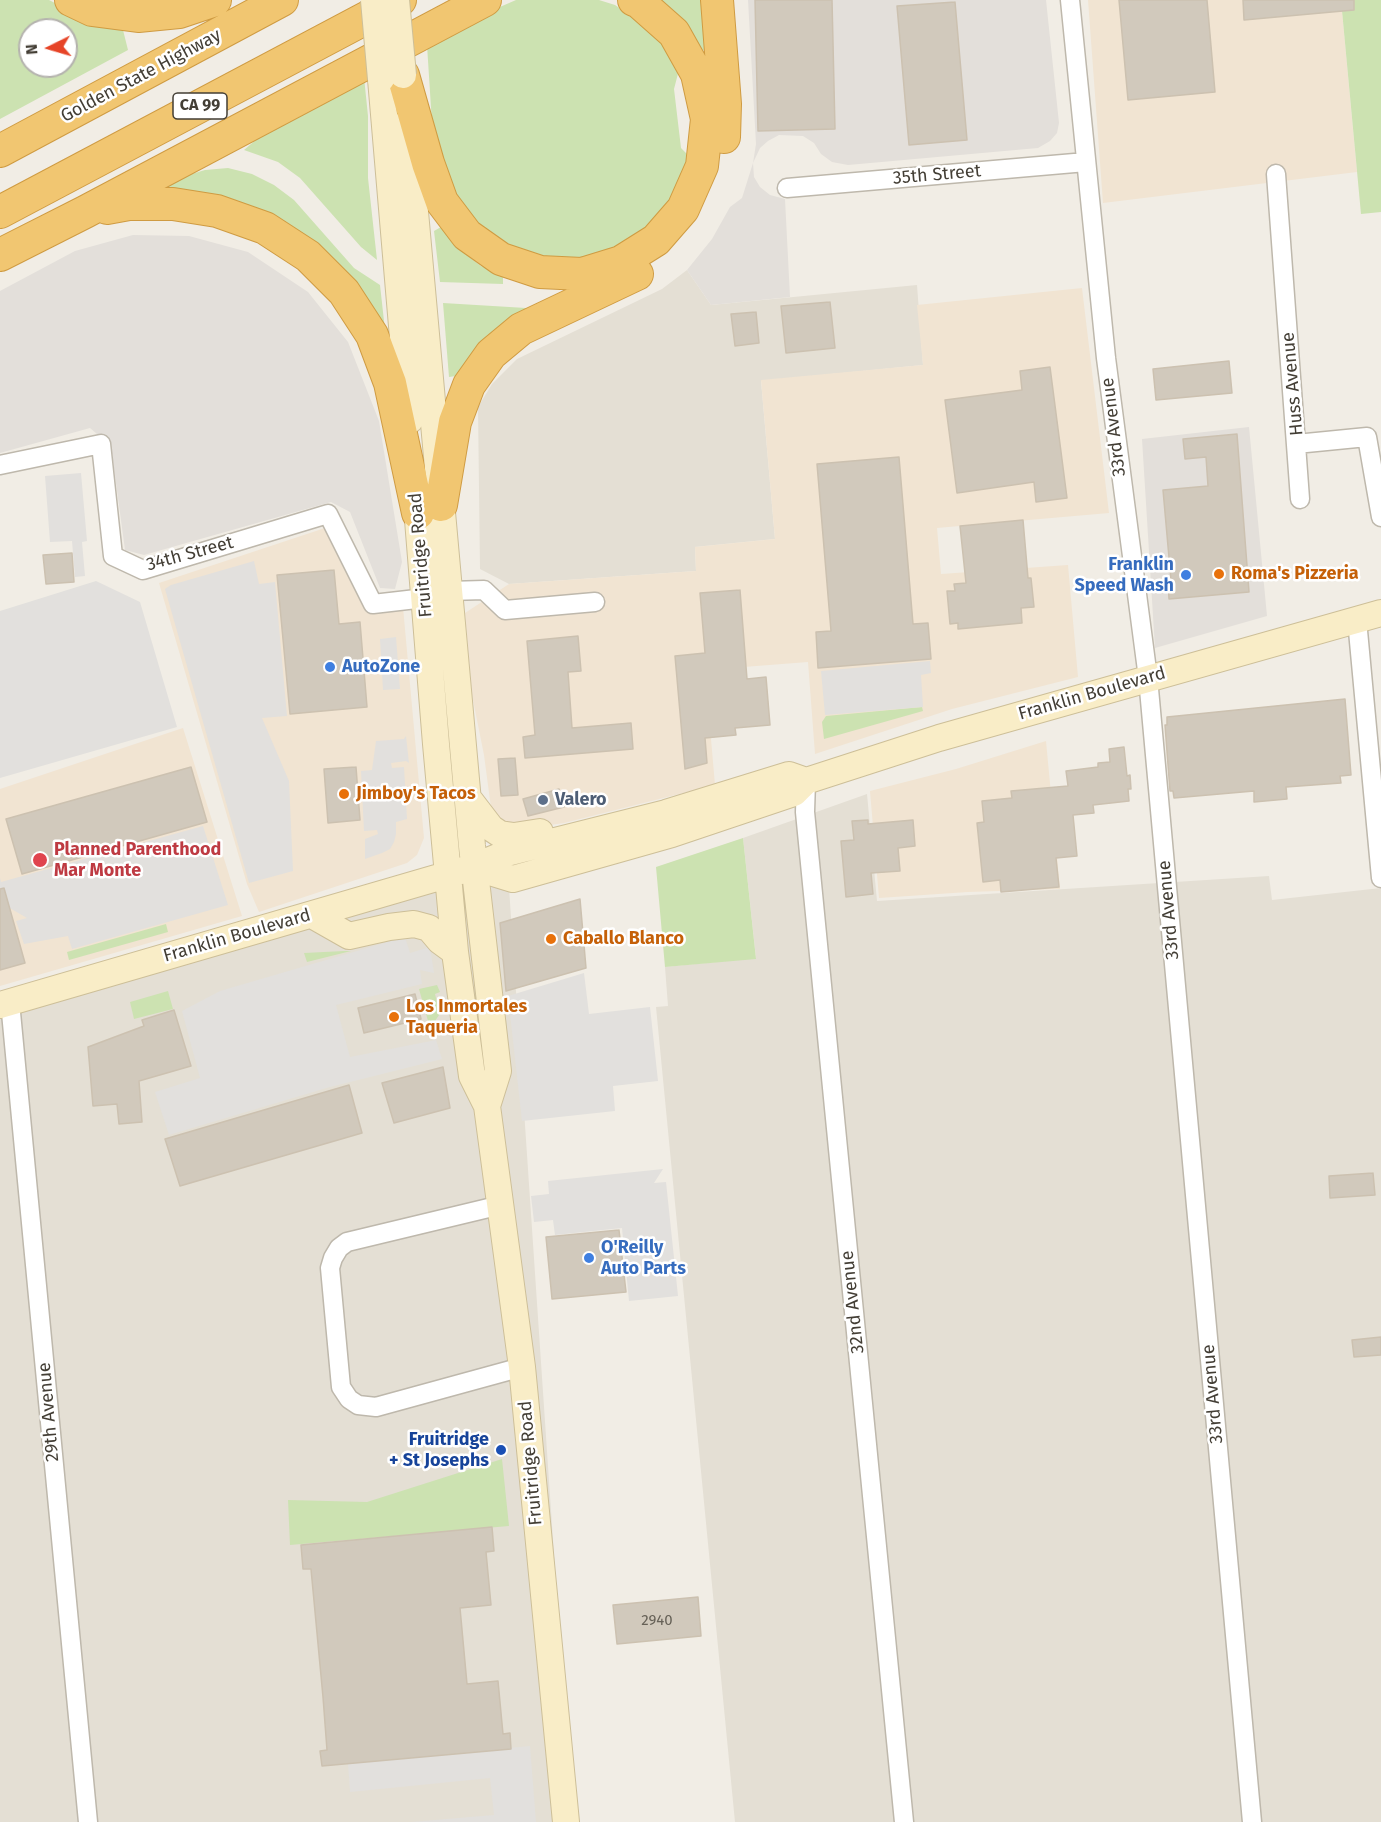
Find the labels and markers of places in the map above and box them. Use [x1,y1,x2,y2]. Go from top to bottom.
place label: Franklin Speed Wash [1075,554,1174,596]
place label: Roma's Pizzeria [1231,563,1359,585]
marker: Roma's Pizzeria [1212,567,1226,581]
marker: Franklin Speed Wash [1179,568,1193,582]
place label: AutoZone [342,656,420,678]
marker: AutoZone [323,660,337,674]
place label: Jimboy's Tacos [356,783,476,805]
marker: Jimboy's Tacos [337,787,351,801]
place label: Valero [555,789,607,811]
marker: Valero [536,793,550,807]
place label: Planned Parenthood Mar Monte [54,839,221,882]
marker: Planned Parenthood Mar Monte [31,851,49,869]
place label: Caballo Blanco [563,928,684,950]
marker: Caballo Blanco [544,932,558,946]
place label: Los Inmortales Taqueria [406,996,527,1038]
marker: Los Inmortales Taqueria [387,1010,401,1024]
place label: O'Reilly Auto Parts [601,1237,686,1280]
marker: O'Reilly Auto Parts [582,1251,596,1265]
place label: Fruitridge + St Josephs [389,1429,489,1472]
marker: Fruitridge + St Josephs [494,1443,508,1457]

